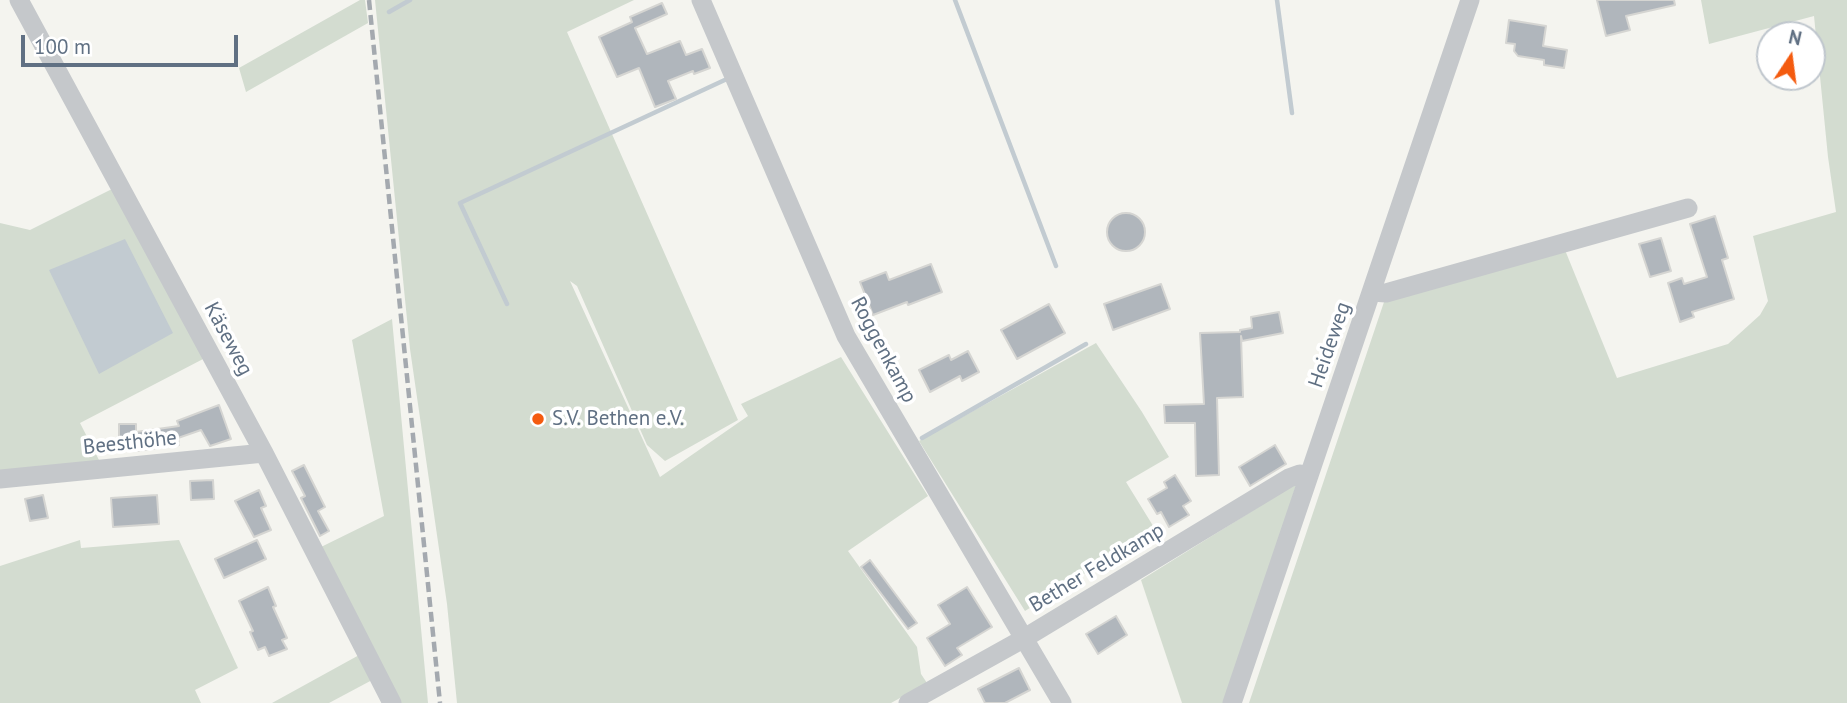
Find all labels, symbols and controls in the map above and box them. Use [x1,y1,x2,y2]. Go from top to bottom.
scale bar [24,21,242,65]
north arrow [1756,21,1826,91]
text: N [1786,24,1804,51]
text: 100 m [34,33,91,60]
street label: Roggenkamp [845,293,921,407]
street label: Käseweg [198,298,258,380]
street label: Heideweg [1304,299,1356,391]
place label: S.V. Bethen e.V. [552,406,684,432]
marker: S.V. Bethen e.V. [530,411,546,427]
street label: Beesthöhe [82,426,178,460]
street label: Bether Feldkamp [1025,518,1169,618]

